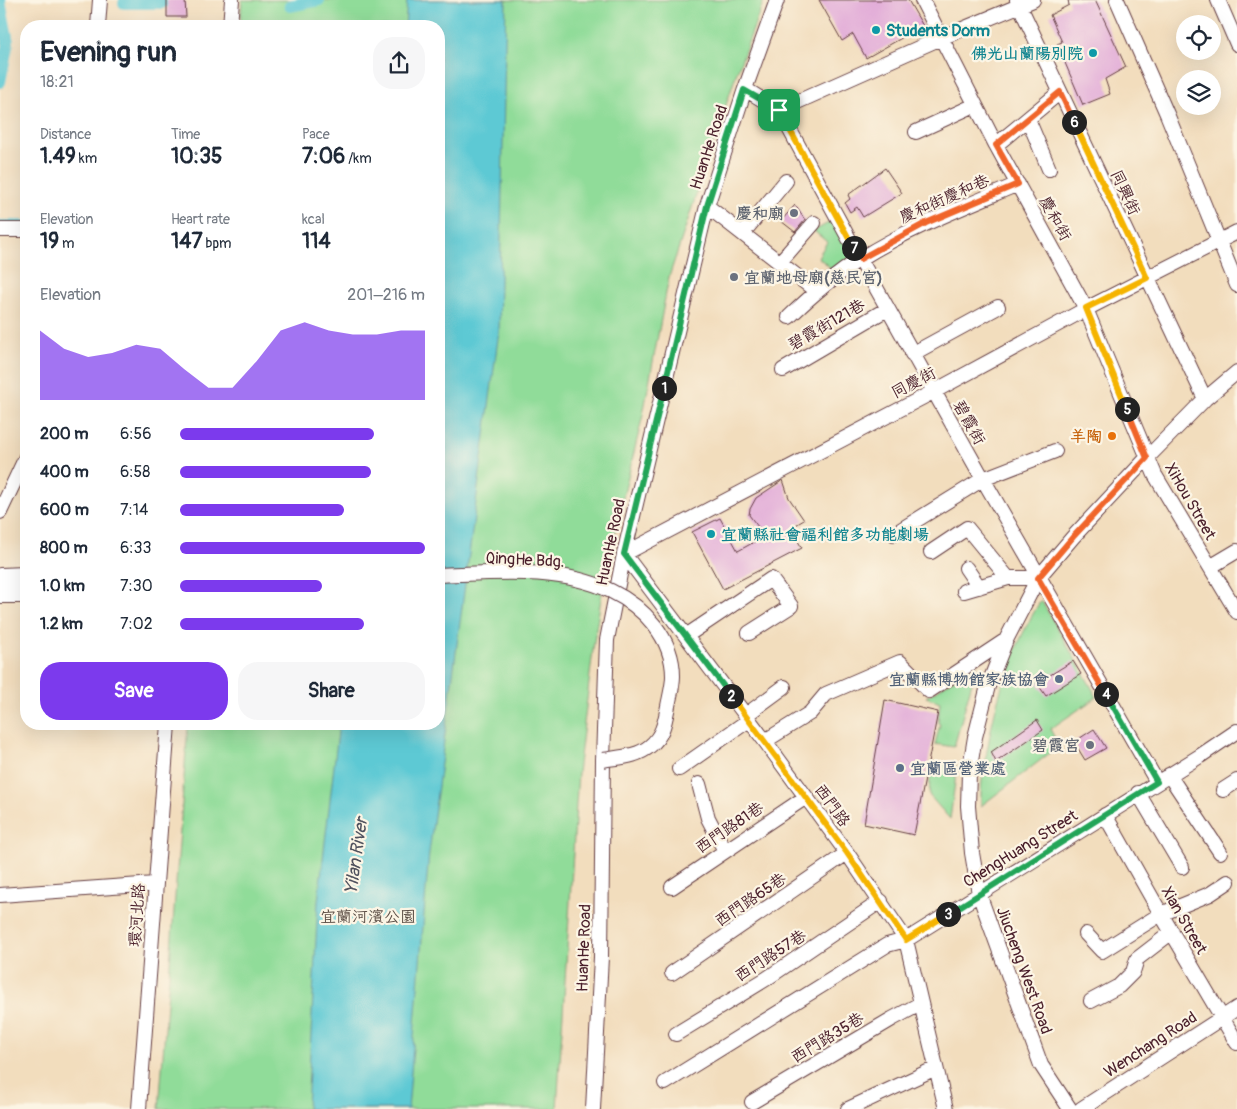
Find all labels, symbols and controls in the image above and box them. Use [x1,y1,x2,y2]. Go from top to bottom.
map controls [1176,15,1221,115]
button: locate [1176,15,1221,60]
place label: Students Dorm [886,21,990,41]
marker: Students Dorm [870,24,882,36]
text: Evening run [40,35,177,70]
button: share [373,37,425,89]
place label: 佛光山蘭陽別院 [971,44,1083,64]
marker: 佛光山蘭陽別院 [1087,47,1099,59]
button: layers [1176,70,1221,115]
text: 18:21 [40,72,74,92]
pin [758,89,800,131]
icon: arrive [765,96,793,124]
street label: HuanHe Road [686,102,732,192]
pin: 6 [1062,110,1086,134]
text: 6 [1070,114,1079,131]
text: Distance [40,126,91,143]
text: Time [171,126,200,143]
text: Pace [302,126,330,143]
text: 1.49 [40,143,76,170]
text: 10:35 [171,143,222,170]
text: 7:06 [302,143,345,170]
text: km [76,150,97,167]
text: /km [345,150,372,167]
street label: 同興街 [1106,166,1144,218]
street label: 慶和街慶和巷 [896,170,992,228]
street label: 慶和街 [1035,193,1076,244]
place label: 慶和廟 [736,204,784,224]
marker: 慶和廟 [788,207,800,219]
text: Elevation [40,211,93,228]
text: Heart rate [171,211,230,228]
text: kcal [302,211,325,228]
text: 19 [40,228,59,255]
text: 147 [171,228,203,255]
text: 114 [302,228,331,255]
text: m [59,235,75,252]
text: bpm [203,235,231,252]
pin: 7 [842,236,866,260]
text: 7 [851,240,858,257]
place label: 宜蘭地母廟(慈民宮) [744,268,883,288]
marker: 宜蘭地母廟(慈民宮) [728,271,740,283]
text: Elevation [40,285,101,305]
text: 201–216 m [347,285,425,305]
street label: 碧霞街121巷 [784,295,869,355]
street label: 同慶街 [888,363,939,403]
pin: 1 [652,376,676,400]
text: 1 [662,380,667,397]
pin: 5 [1114,396,1140,422]
street label: 碧霞街 [949,397,990,448]
text: 5 [1124,401,1131,418]
text: 200 m [40,424,88,444]
text: 6:56 [120,424,152,444]
place label: 羊陶 [1070,427,1102,447]
marker: 羊陶 [1106,430,1118,442]
street label: XiHou Street [1160,459,1220,544]
text: 400 m [40,462,89,482]
text: 6:58 [120,462,150,482]
street label: HuanHe Road [592,497,630,587]
text: 600 m [40,500,89,520]
text: 7:14 [120,500,148,520]
place label: 宜蘭縣社會福利館多功能劇場 [721,525,929,545]
marker: 宜蘭縣社會福利館多功能劇場 [705,528,717,540]
text: 800 m [40,538,88,558]
text: 6:33 [120,538,151,558]
street label: QingHe Bdg. [485,548,565,572]
text: 1.0 km [40,576,85,596]
text: 7:30 [120,576,153,596]
text: 1.2 km [40,614,83,634]
text: 7:02 [120,614,153,634]
button: Save [40,662,228,720]
button: Share [238,662,425,720]
place label: 宜蘭縣博物館家族協會 [889,670,1049,690]
marker: 宜蘭縣博物館家族協會 [1053,673,1065,685]
pin: 4 [1094,682,1118,706]
pin: 2 [718,684,744,708]
text: 4 [1102,686,1111,703]
text: 2 [728,688,735,705]
place label: 碧霞宮 [1032,736,1080,756]
marker: 碧霞宮 [1084,739,1096,751]
place label: 宜蘭區營業處 [910,759,1006,779]
marker: 宜蘭區營業處 [894,762,906,774]
street label: 西門路 [810,780,854,831]
street label: 西門路81巷 [691,798,768,858]
street label: ChengHuang Street [960,805,1082,892]
water label: Yilan River [340,814,374,896]
street label: 西門路65巷 [711,869,790,931]
street label: 環河北路 [125,882,149,948]
street label: Xian Street [1157,883,1212,958]
pin: 3 [936,902,960,926]
street label: HuanHe Road [572,904,596,992]
street label: Jiucheng West Road [992,904,1056,1037]
text: 3 [945,906,952,923]
park label: 宜蘭河濱公園 [320,907,416,927]
street label: 西門路57巷 [731,925,810,986]
street label: Wenchang Road [1100,1007,1201,1082]
street label: 西門路35巷 [787,1008,868,1067]

